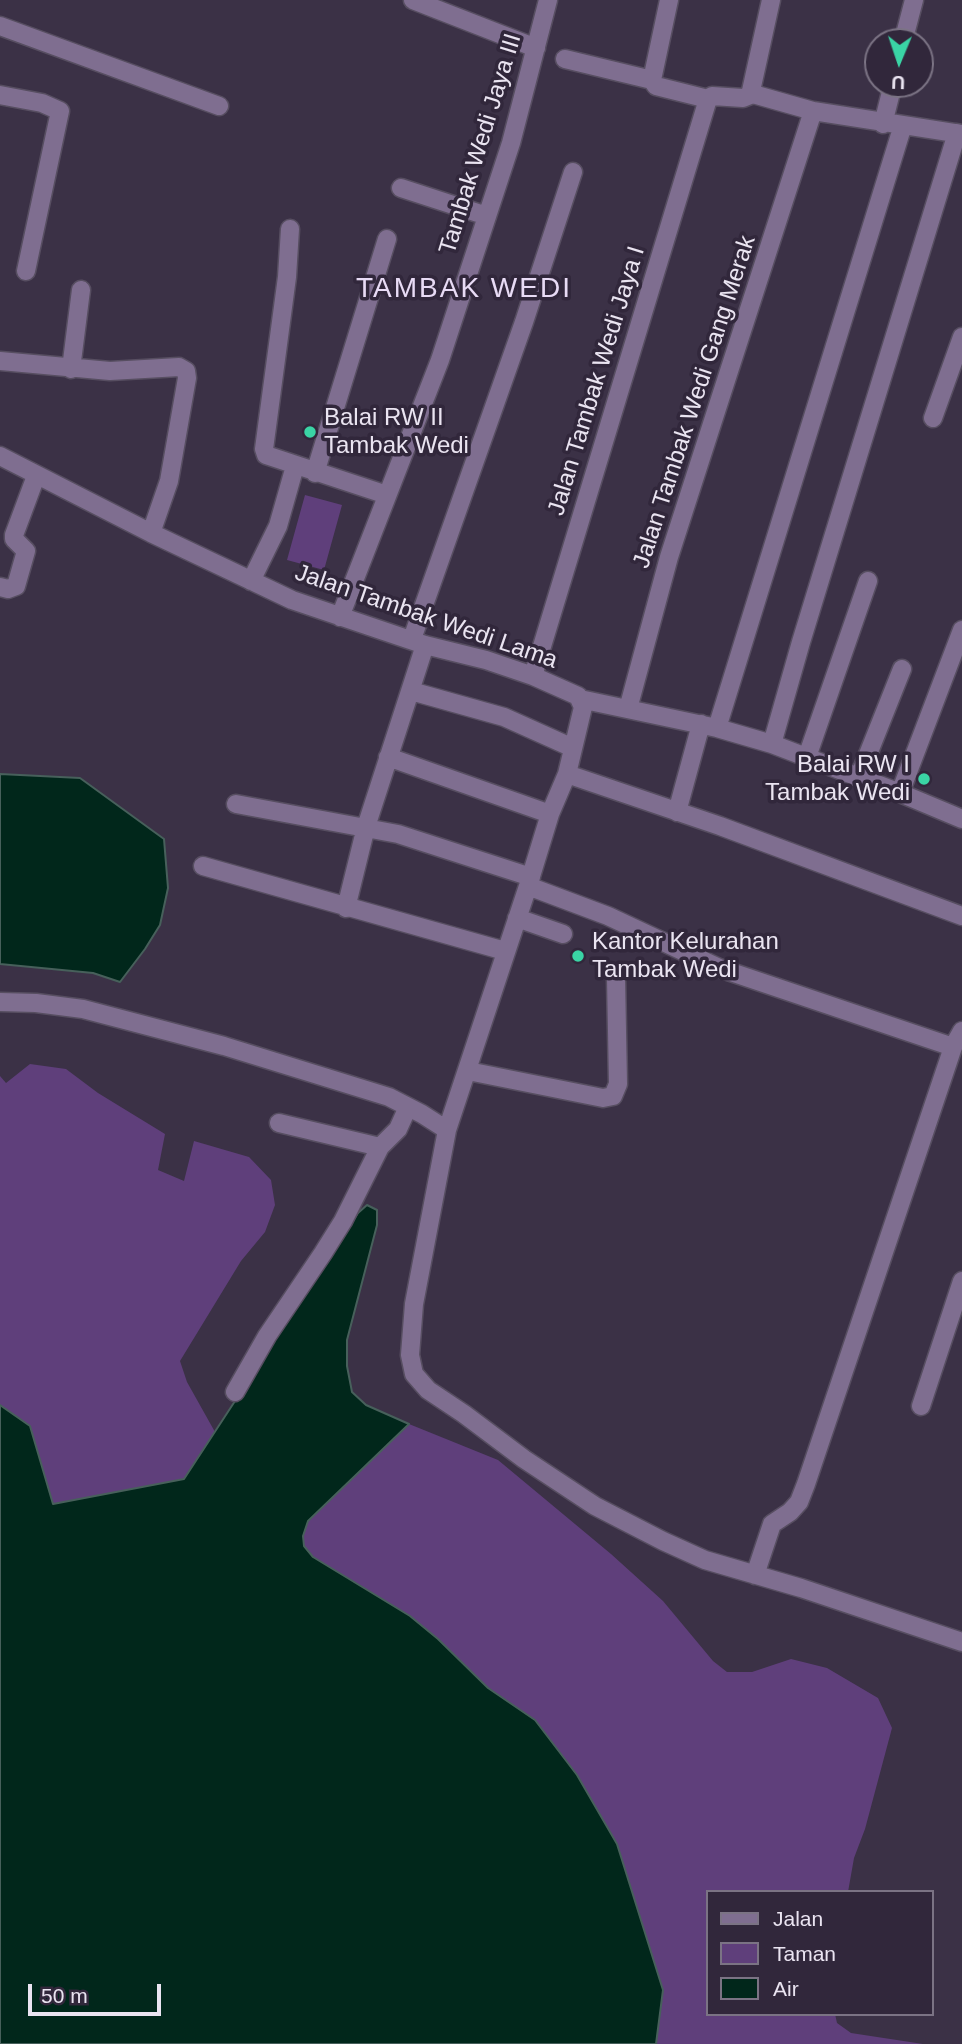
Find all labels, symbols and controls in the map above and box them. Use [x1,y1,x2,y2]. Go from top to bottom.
north arrow [864,28,934,98]
street label: Tambak Wedi Jaya III [434,30,528,258]
text: U [891,72,906,93]
street label: Jalan Tambak Wedi Gang Merak [628,232,762,572]
street label: Jalan Tambak Wedi Jaya I [542,243,652,519]
district label: TAMBAK WEDI [357,272,571,306]
place label: Balai RW II Tambak Wedi [324,404,469,460]
marker: Balai RW II Tambak Wedi [302,424,318,440]
street label: Jalan Tambak Wedi Lama [291,559,561,675]
place label: Balai RW I Tambak Wedi [765,751,910,807]
marker: Balai RW I Tambak Wedi [916,771,932,787]
place label: Kantor Kelurahan Tambak Wedi [592,928,779,984]
marker: Kantor Kelurahan Tambak Wedi [570,948,586,964]
legend [706,1890,934,2016]
text: Jalan [773,1907,823,1930]
text: Taman [773,1942,836,1965]
scale bar [32,1970,164,2014]
text: Air [773,1977,799,2000]
text: 50 m [41,1984,88,2007]

